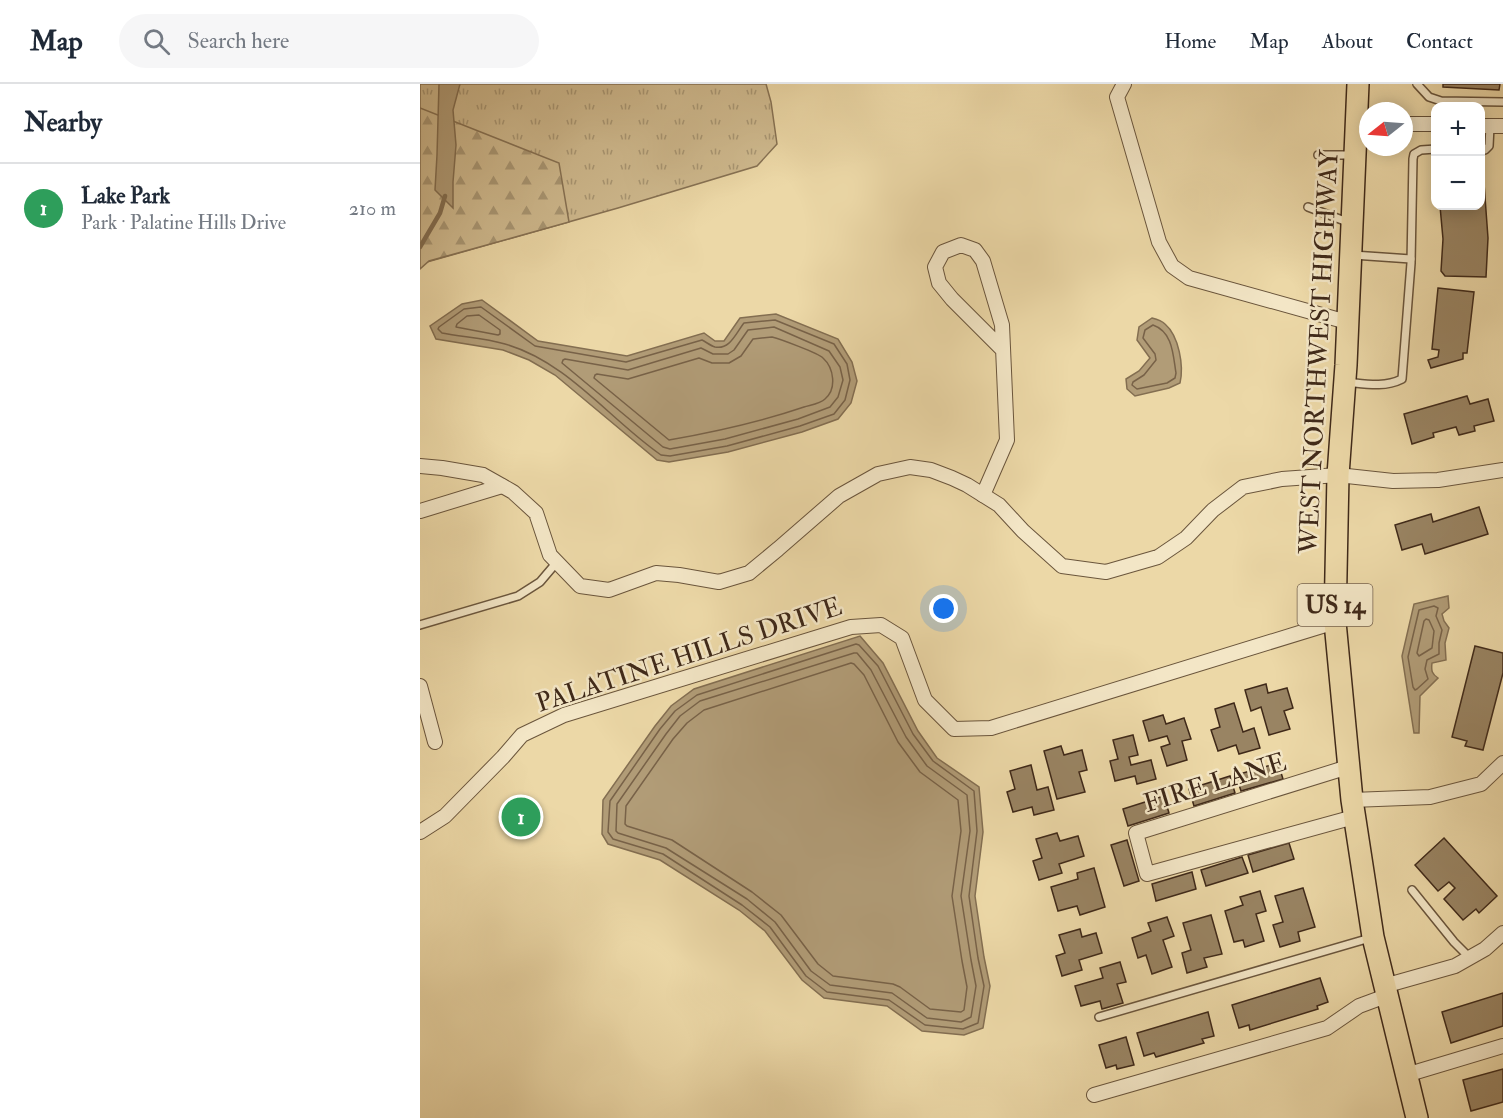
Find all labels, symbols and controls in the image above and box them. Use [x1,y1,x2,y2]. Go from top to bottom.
search box [119,14,539,68]
text: Map [30,24,83,59]
icon: search [140,25,173,58]
text: Search here [188,27,289,55]
text: Home [1164,28,1216,55]
text: Map [1249,28,1289,55]
text: About [1322,28,1373,55]
text: Contact [1406,28,1473,55]
north arrow [1359,102,1413,156]
map controls [1431,102,1485,210]
button: + [1431,102,1485,156]
text: Nearby [24,107,102,139]
street label: WEST NORTHWEST HIGHWAY [1292,148,1346,556]
button: − [1431,156,1485,210]
text: Lake Park [81,182,170,210]
text: 1 [40,196,47,221]
text: 210 m [349,196,396,221]
text: Park · Palatine Hills Drive [81,210,286,235]
road number: US 14 [1298,584,1372,626]
street label: PALATINE HILLS DRIVE [532,590,846,720]
your location [929,594,958,623]
street label: FIRE LANE [1140,746,1290,820]
pin: 1 [502,794,540,840]

